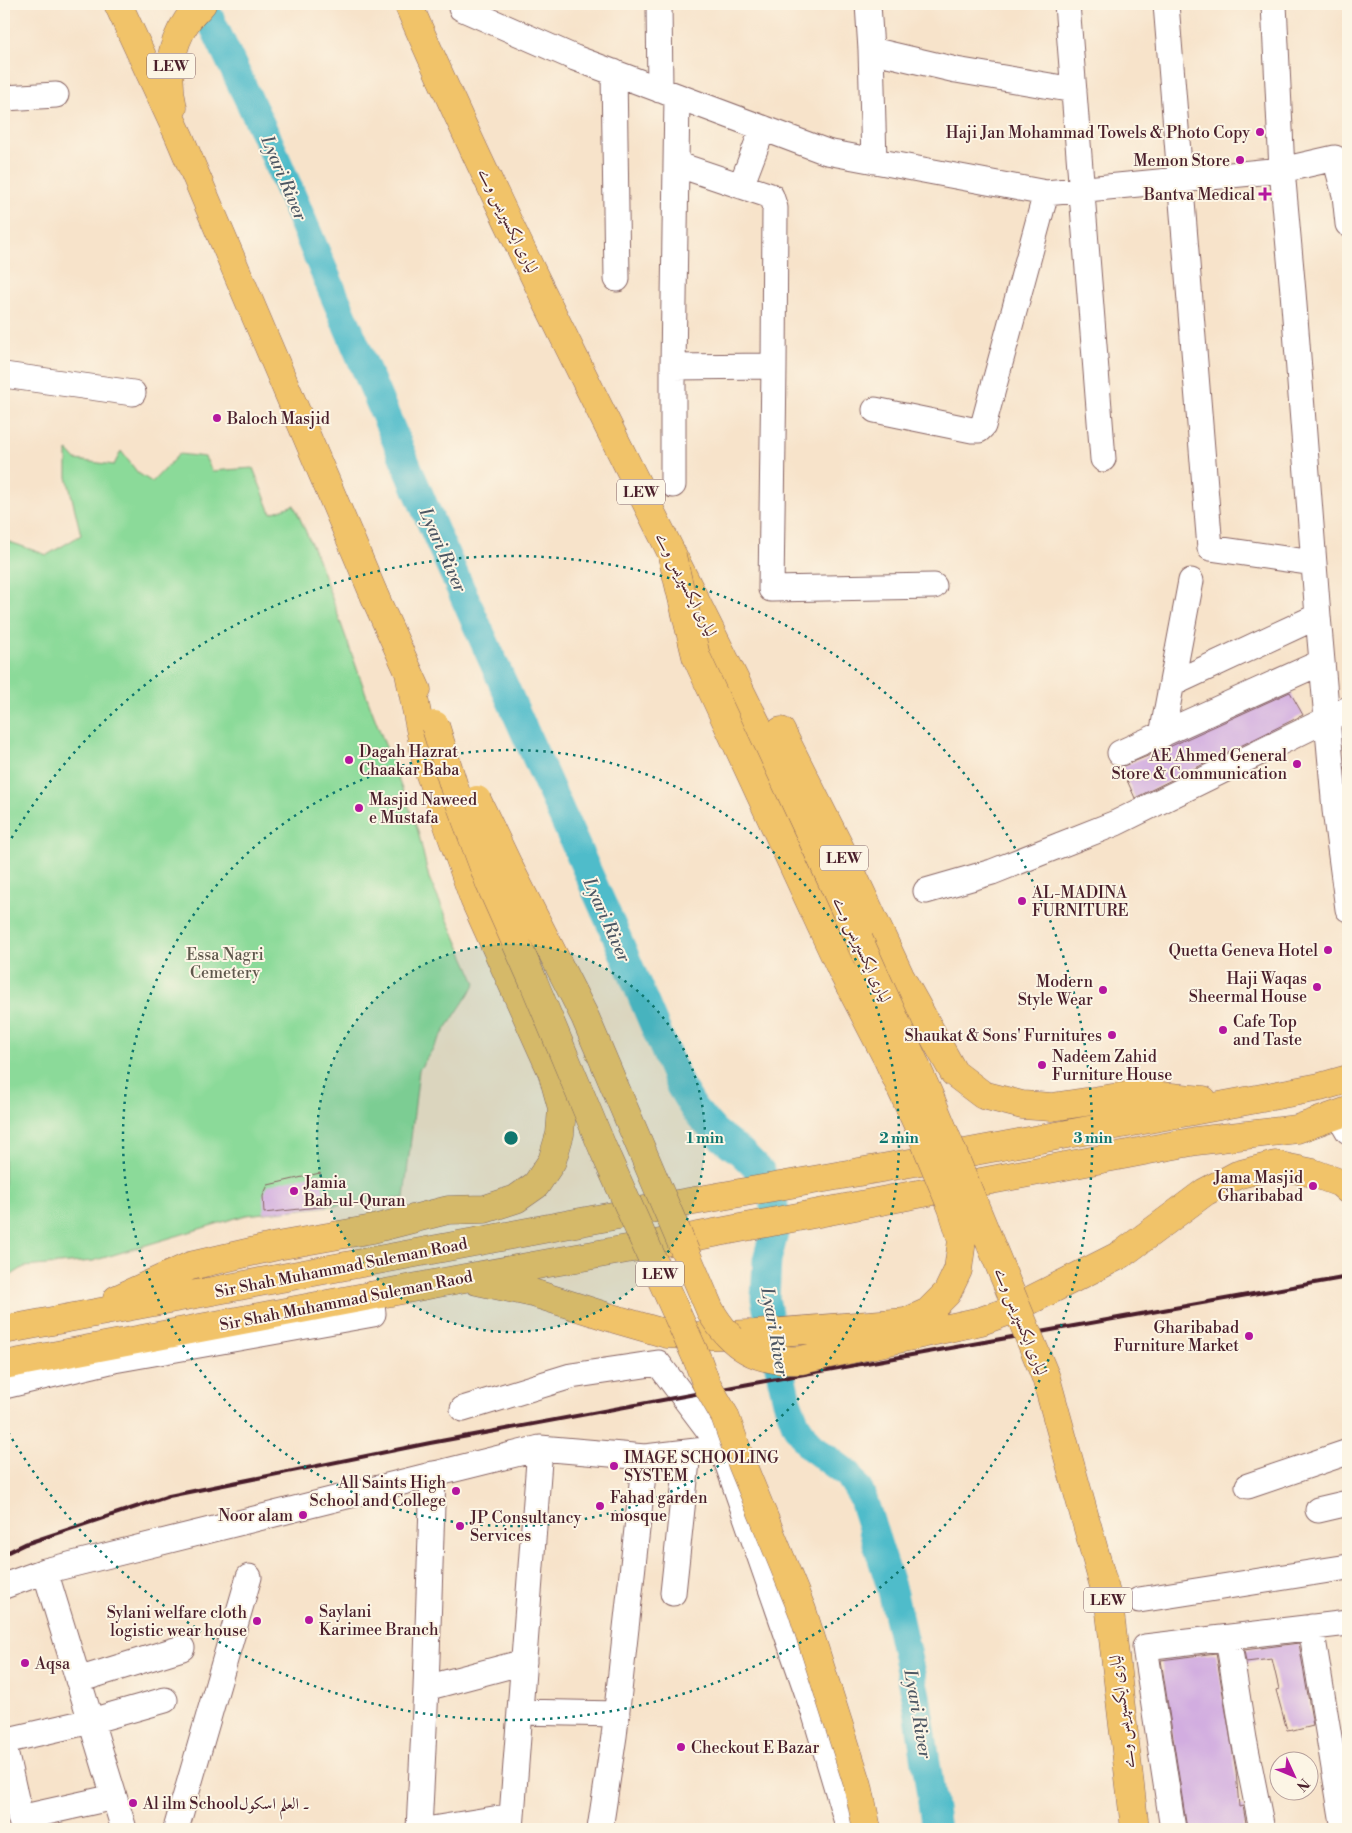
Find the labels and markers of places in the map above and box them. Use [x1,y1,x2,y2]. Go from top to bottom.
place label: Haji Jan Mohammad Towels & Photo Copy [946,123,1250,143]
marker: Haji Jan Mohammad Towels & Photo Copy [1254,126,1266,138]
place label: Memon Store [1133,151,1230,171]
marker: Memon Store [1234,154,1246,166]
place label: Bantva Medical [1143,185,1255,205]
marker: Bantva Medical [1259,188,1271,200]
place label: Baloch Masjid [226,409,330,429]
marker: Baloch Masjid [211,412,223,424]
place label: Dagah Hazrat Chaakar Baba [359,742,460,780]
place label: AE Ahmed General Store & Communication [1111,746,1287,784]
marker: Dagah Hazrat Chaakar Baba [343,754,355,766]
marker: AE Ahmed General Store & Communication [1291,758,1303,770]
place label: Masjid Naweed e Mustafa [369,790,477,828]
marker: Masjid Naweed e Mustafa [353,802,365,814]
place label: AL-MADINA FURNITURE [1031,883,1129,921]
marker: AL-MADINA FURNITURE [1016,895,1028,907]
place label: Quetta Geneva Hotel [1169,941,1318,961]
marker: Quetta Geneva Hotel [1322,944,1334,956]
place label: Haji Waqas Sheermal House [1189,969,1307,1007]
place label: Modern Style Wear [1018,972,1093,1010]
marker: Haji Waqas Sheermal House [1311,981,1323,993]
marker: Modern Style Wear [1097,984,1109,996]
place label: Cafe Top and Taste [1233,1012,1302,1050]
marker: Cafe Top and Taste [1217,1024,1229,1036]
place label: Shaukat & Sons' Furnitures [904,1026,1102,1046]
marker: Shaukat & Sons' Furnitures [1106,1029,1118,1041]
place label: Nadeem Zahid Furniture House [1052,1047,1172,1085]
marker: Nadeem Zahid Furniture House [1036,1059,1048,1071]
centre of rings [502,1129,520,1147]
place label: Jama Masjid Gharibabad [1213,1168,1303,1206]
place label: Jamia Bab-ul-Quran [303,1173,406,1211]
marker: Jama Masjid Gharibabad [1307,1180,1319,1192]
marker: Jamia Bab-ul-Quran [288,1185,300,1197]
place label: Gharibabad Furniture Market [1114,1318,1239,1356]
marker: Gharibabad Furniture Market [1243,1330,1255,1342]
place label: IMAGE SCHOOLING SYSTEM [624,1448,779,1486]
marker: IMAGE SCHOOLING SYSTEM [608,1460,620,1472]
place label: All Saints High School and College [310,1473,446,1511]
marker: All Saints High School and College [450,1485,462,1497]
place label: Fahad garden mosque [610,1488,708,1526]
marker: Fahad garden mosque [594,1500,606,1512]
place label: Noor alam [218,1506,293,1526]
place label: JP Consultancy Services [469,1508,582,1546]
marker: Noor alam [297,1509,309,1521]
marker: JP Consultancy Services [454,1520,466,1532]
place label: Saylani Karimee Branch [319,1602,439,1640]
place label: Sylani welfare cloth logistic wear house [107,1603,247,1641]
marker: Saylani Karimee Branch [303,1614,315,1626]
marker: Sylani welfare cloth logistic wear house [251,1615,263,1627]
place label: Aqsa [34,1654,71,1674]
marker: Aqsa [19,1657,31,1669]
place label: Checkout E Bazar [691,1738,819,1758]
marker: Checkout E Bazar [675,1741,687,1753]
place label: Al ilm School۔ العلم اسکول [142,1794,310,1820]
marker: Al ilm School۔ العلم اسکول [127,1797,139,1809]

